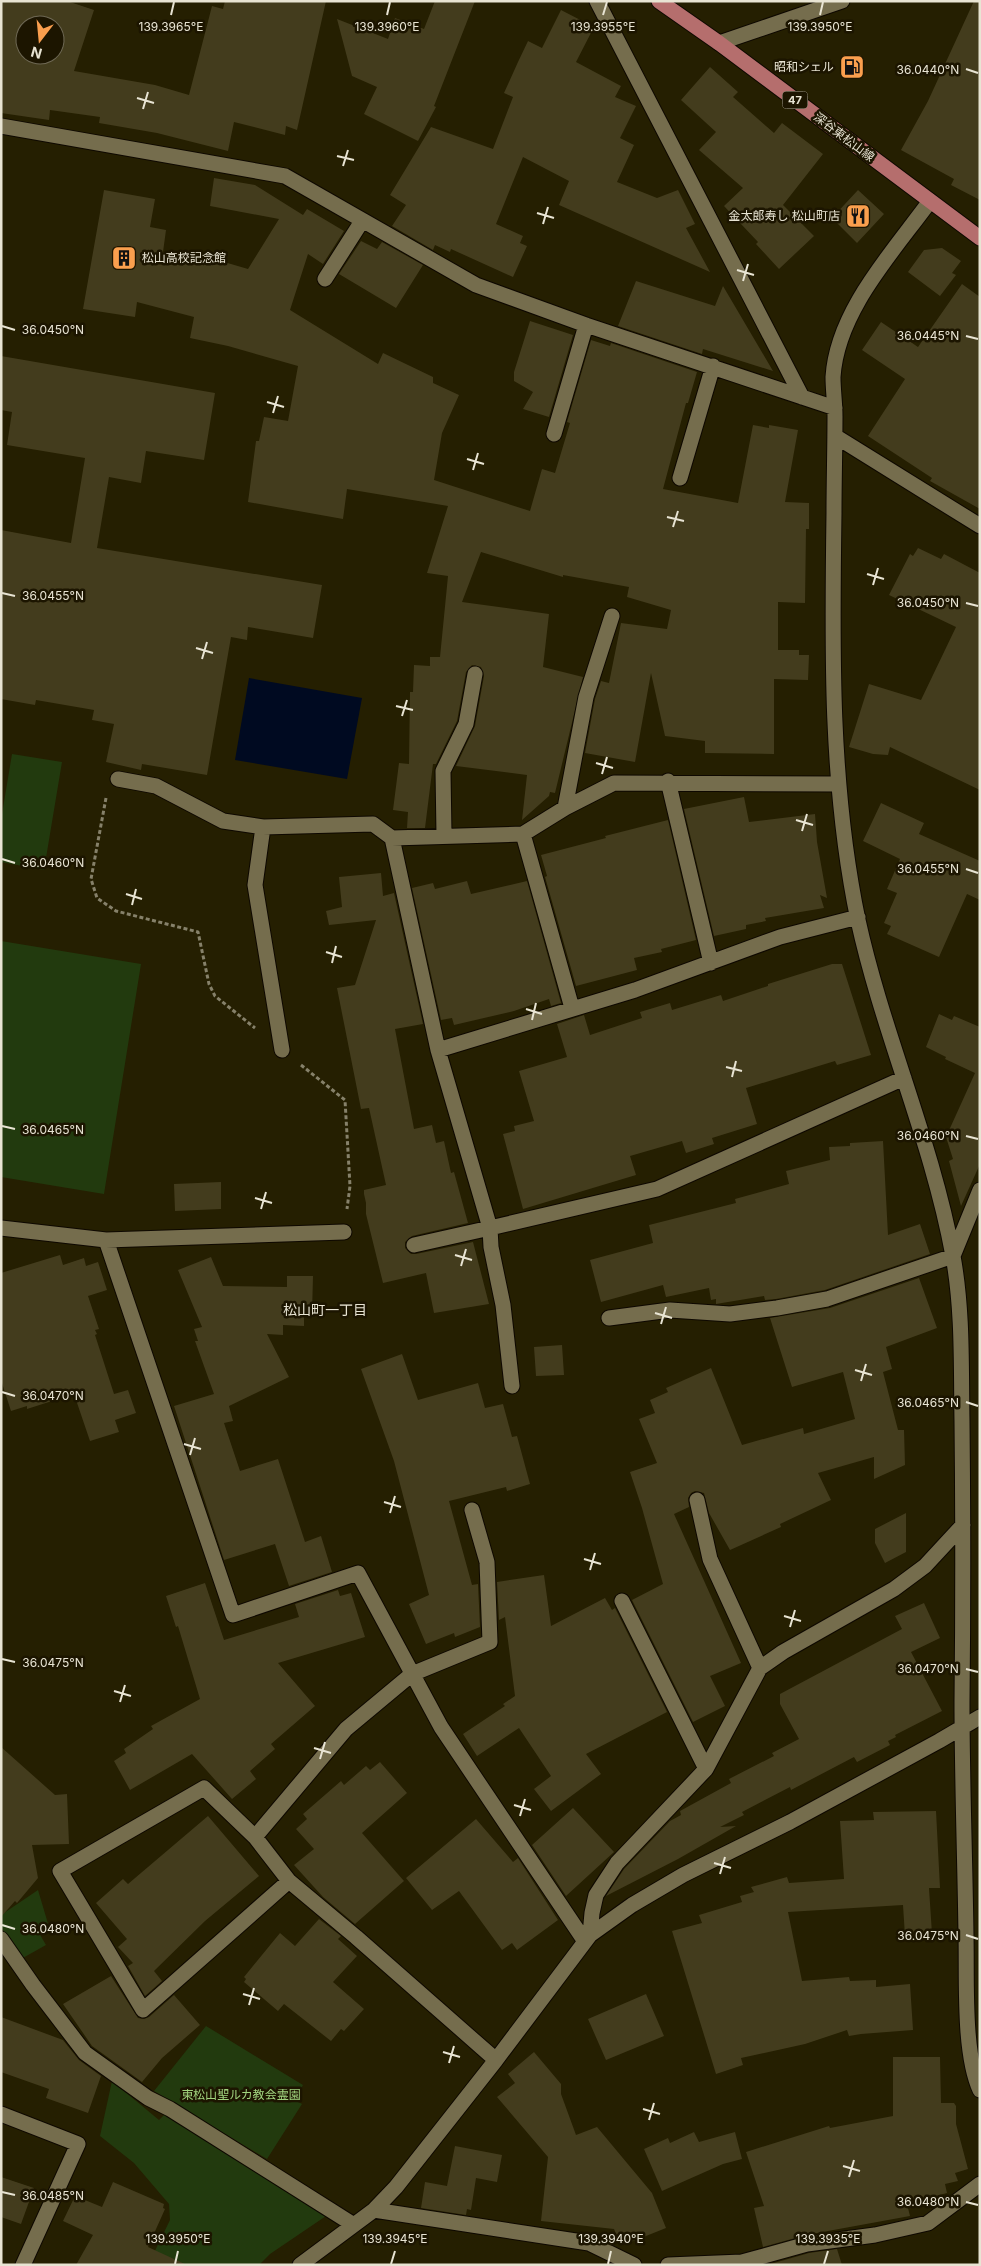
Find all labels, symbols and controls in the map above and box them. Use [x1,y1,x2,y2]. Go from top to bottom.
north arrow [15,15,65,65]
text: 139.3965°E [139,19,203,34]
text: 139.3960°E [354,19,420,34]
text: 139.3955°E [571,19,635,34]
text: 139.3950°E [788,19,852,34]
text: N [29,43,44,63]
fuel station icon: 昭和シェル [839,54,865,80]
place label: 昭和シェル [774,59,834,74]
text: 36.0440°N [897,62,959,77]
road number: 47 [782,92,808,108]
street label: 深谷東松山線 [811,109,878,164]
restaurant icon: 金太郎寿し 松山町店 [845,203,871,229]
place label: 金太郎寿し 松山町店 [729,208,840,223]
building icon: 松山高校記念館 [111,245,137,271]
place label: 松山高校記念館 [142,250,226,265]
text: 36.0450°N [22,322,84,337]
text: 36.0445°N [897,328,959,343]
text: 36.0455°N [22,588,84,603]
text: 36.0450°N [897,595,959,610]
text: 36.0460°N [22,855,84,870]
text: 36.0455°N [897,861,959,876]
text: 36.0465°N [22,1122,84,1137]
text: 36.0460°N [897,1128,959,1143]
district label: 松山町一丁目 [283,1301,367,1318]
text: 36.0470°N [22,1388,84,1403]
text: 36.0465°N [897,1395,959,1410]
text: 36.0475°N [22,1655,84,1670]
text: 36.0470°N [897,1661,959,1676]
text: 36.0480°N [22,1921,84,1936]
text: 36.0475°N [897,1928,959,1943]
park label: 東松山聖ルカ教会霊園 [181,2087,301,2102]
text: 36.0485°N [22,2188,84,2203]
text: 36.0480°N [897,2194,959,2209]
text: 139.3950°E [146,2231,210,2246]
text: 139.3945°E [362,2231,428,2246]
text: 139.3940°E [578,2231,644,2246]
text: 139.3935°E [796,2231,860,2246]

